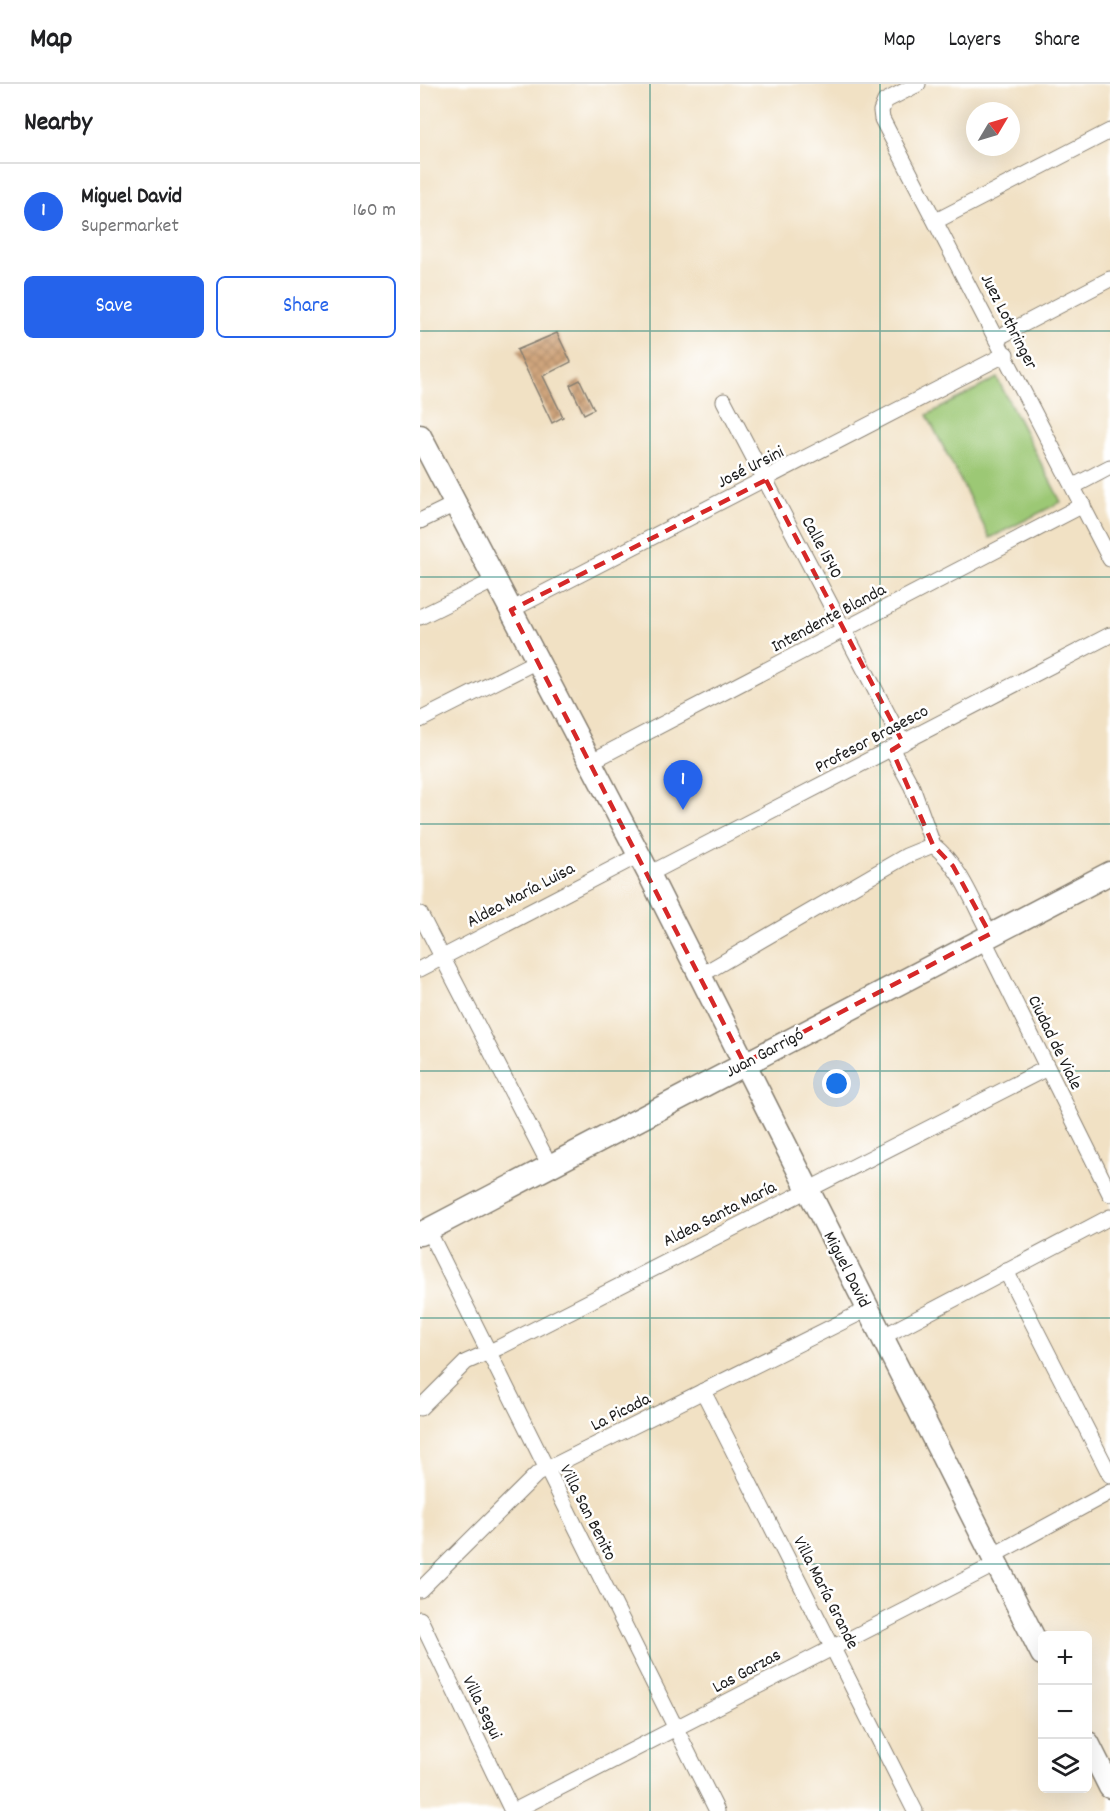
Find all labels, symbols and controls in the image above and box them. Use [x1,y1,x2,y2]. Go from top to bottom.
text: Map [30,21,72,61]
text: Map [884,26,915,56]
text: Layers [948,26,1001,56]
text: Share [1034,26,1080,56]
north arrow [966,102,1020,156]
text: Nearby [24,105,92,142]
text: Miguel David [81,182,182,213]
text: 1 [41,197,46,225]
text: 160 m [353,197,396,225]
text: Supermarket [81,213,179,241]
street label: Juez Lothringer [973,270,1043,375]
button: Save [24,276,204,338]
button: Share [216,276,396,338]
street label: José Ursini [713,441,789,496]
street label: Calle 1540 [794,513,848,584]
street label: Intendente Blanda [767,578,891,660]
street label: Profesor Brasesco [811,700,933,781]
pin: 1 [664,760,702,810]
street label: Aldea María Luisa [463,857,580,935]
street label: Ciudad de Viale [1020,992,1087,1095]
street label: Juan Garrigó [722,1023,809,1085]
your location [822,1069,851,1098]
street label: Aldea Santa María [659,1176,782,1255]
street label: Miguel David [816,1228,876,1313]
street label: La Picada [587,1387,656,1439]
street label: Villa San Benito [552,1461,622,1565]
street label: Villa María Grande [786,1532,864,1654]
map controls [1038,1631,1092,1793]
button: + [1038,1631,1092,1685]
street label: Las Garzas [708,1644,786,1701]
street label: Villa Segui [455,1672,507,1744]
button: − [1038,1685,1092,1739]
button: layers [1038,1739,1092,1793]

